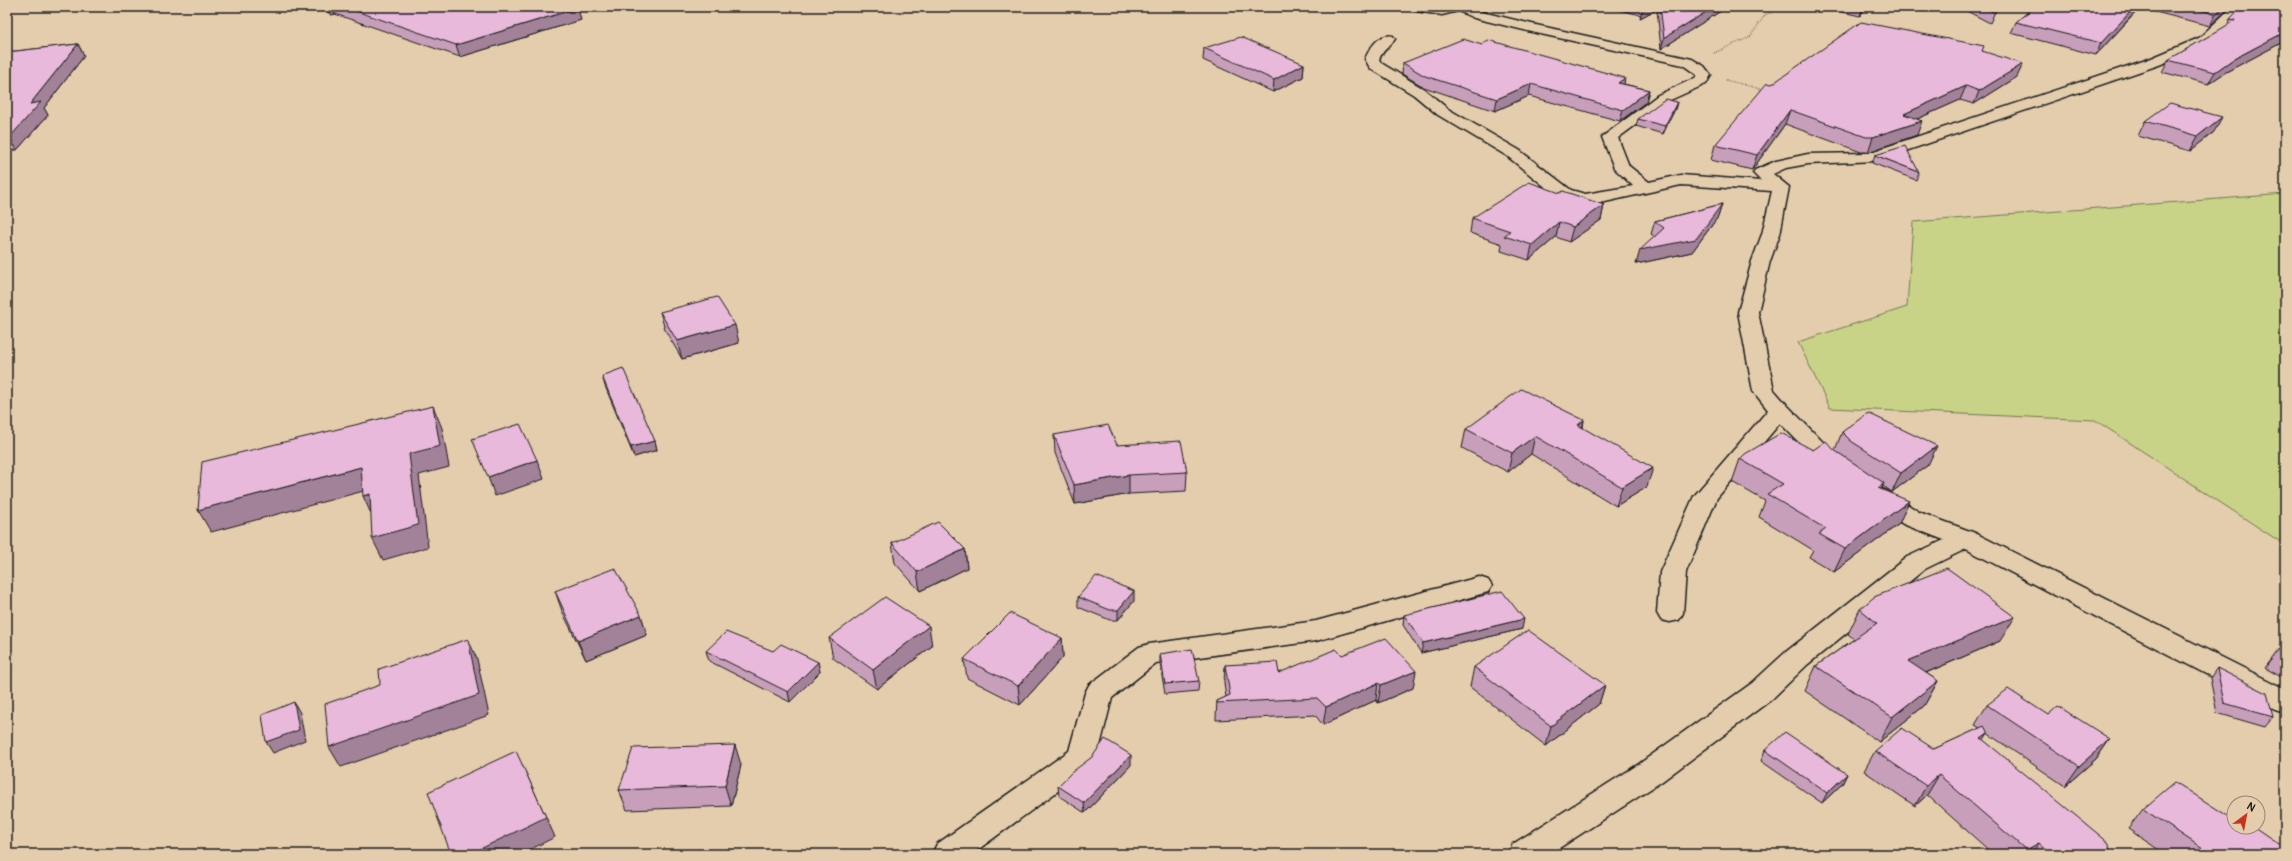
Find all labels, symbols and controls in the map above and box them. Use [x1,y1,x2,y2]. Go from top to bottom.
north arrow [2226,795,2266,835]
text: N [2244,799,2258,815]

